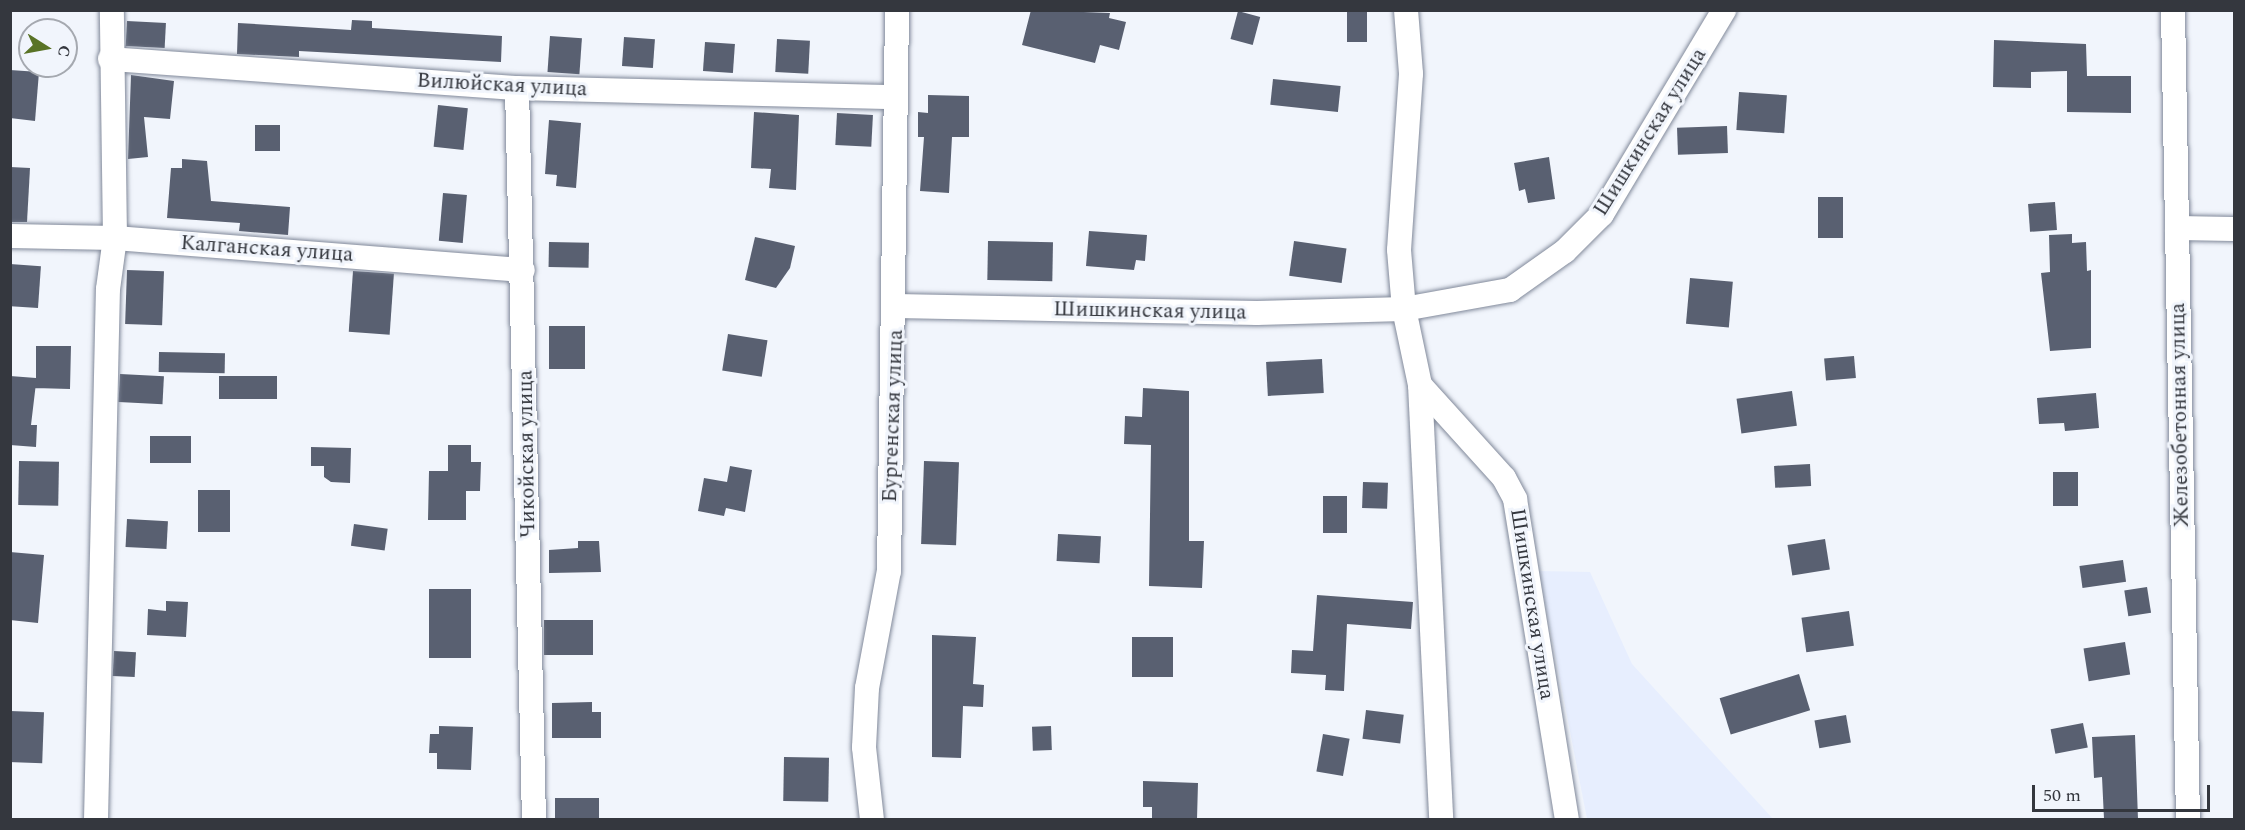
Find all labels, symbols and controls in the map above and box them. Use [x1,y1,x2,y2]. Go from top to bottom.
north arrow [18,18,78,78]
text: С [51,43,77,59]
street label: Шишкинская улица [1588,43,1712,221]
street label: Вилюйская улица [416,68,588,102]
street label: Калганская улица [180,230,354,268]
street label: Шишкинская улица [1053,297,1247,325]
street label: Железобетонная улица [2165,302,2195,528]
street label: Бургенская улица [877,329,909,503]
street label: Чикойская улица [513,370,541,538]
street label: Шишкинская улица [1504,507,1560,701]
scale bar [2035,773,2214,811]
text: 50 m [2043,782,2081,809]

